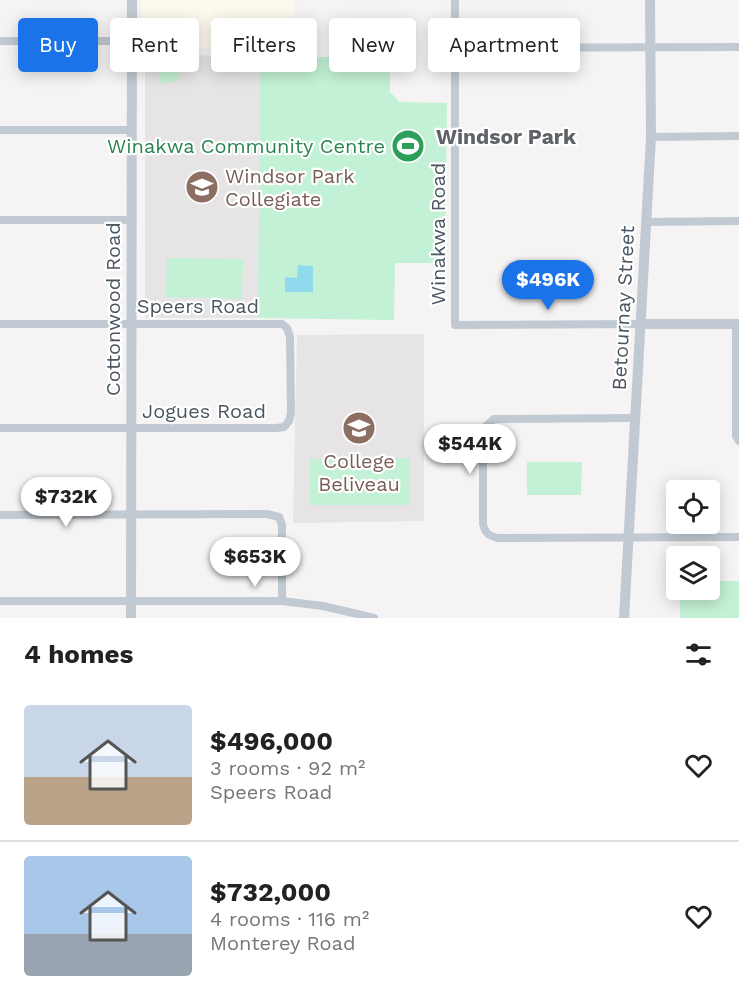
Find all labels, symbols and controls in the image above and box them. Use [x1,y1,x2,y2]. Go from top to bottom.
chip: Buy [18,18,98,72]
chip: Rent [110,18,199,72]
chip: Filters [211,18,317,72]
chip: New [329,18,416,72]
chip: Apartment [428,18,580,72]
district label: Windsor Park [436,124,577,149]
sports icon: Winakwa Community Centre [390,128,426,164]
place label: Winakwa Community Centre [107,134,385,158]
street label: Winakwa Road [426,163,450,305]
place label: Windsor Park Collegiate [225,164,355,211]
school or university icon: Windsor Park Collegiate [184,169,220,205]
street label: Cottonwood Road [101,222,125,396]
street label: Betournay Street [607,224,639,391]
pin: $496K [506,260,590,311]
text: $496K [516,267,580,291]
street label: Speers Road [137,294,259,318]
street label: Jogues Road [142,399,266,423]
school or university icon: College Beliveau [341,410,377,446]
pin: $544K [428,424,512,475]
text: $544K [438,431,502,455]
place label: College Beliveau [318,449,400,496]
pin: $732K [24,477,108,528]
map controls [666,480,720,600]
button: locate [666,480,720,534]
text: $732K [35,484,97,508]
pin: $653K [213,537,297,588]
text: $653K [224,544,286,568]
button: layers [666,546,720,600]
icon: filters [682,638,715,671]
text: 4 homes [24,639,133,669]
text: $496,000 [210,726,333,756]
icon: home [72,729,144,801]
icon: heart [682,749,715,782]
text: 3 rooms · 92 m² [210,756,365,780]
text: Speers Road [210,780,332,804]
text: $732,000 [210,877,331,907]
icon: home [72,880,144,952]
icon: heart [682,900,715,933]
text: 4 rooms · 116 m² [210,907,369,931]
text: Monterey Road [210,931,355,955]

